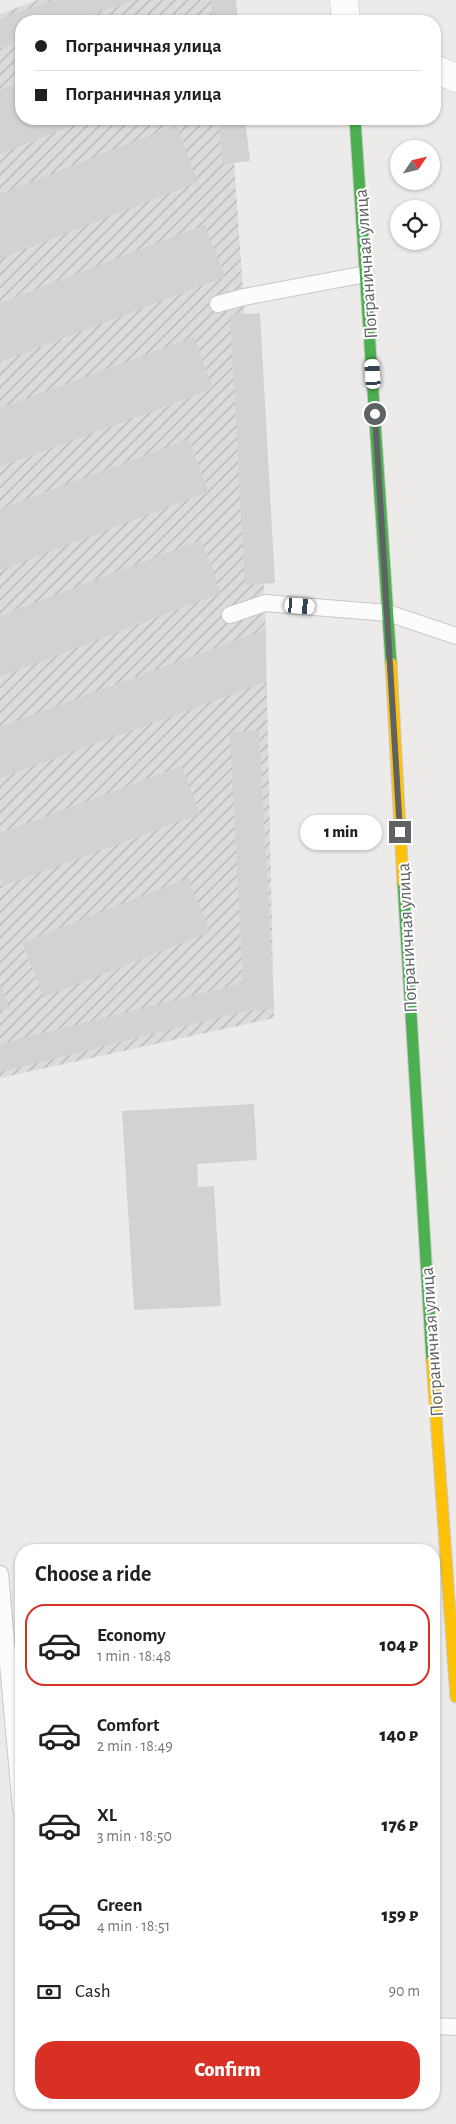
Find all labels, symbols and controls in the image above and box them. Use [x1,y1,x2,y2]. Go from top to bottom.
text: Пограничная улица [65,37,221,56]
text: Пограничная улица [65,85,221,104]
north arrow [390,140,440,190]
map controls [390,140,440,250]
street label: Пограничная улица [352,188,381,340]
button: locate [390,200,440,250]
car [364,359,381,389]
route start [364,403,386,425]
car [284,597,315,615]
callout: 1 min [300,814,382,850]
route end [389,821,411,843]
text: 1 min [324,824,358,840]
street label: Пограничная улица [394,862,421,1014]
street label: Пограничная улица [418,1266,447,1418]
text: Choose a ride [35,1563,151,1585]
icon: car [37,1623,82,1668]
text: Economy [97,1626,166,1645]
text: 104 ₽ [380,1636,418,1655]
text: 1 min · 18:48 [97,1648,171,1664]
icon: car [37,1713,82,1758]
text: Comfort [97,1716,159,1735]
text: 140 ₽ [380,1726,418,1745]
text: 2 min · 18:49 [97,1738,173,1754]
icon: car [37,1803,82,1848]
text: XL [97,1806,117,1825]
text: 176 ₽ [381,1816,418,1835]
text: 3 min · 18:50 [97,1828,172,1844]
icon: car [37,1893,82,1938]
text: Green [97,1896,143,1915]
text: 159 ₽ [382,1906,418,1925]
text: 4 min · 18:51 [97,1918,170,1934]
icon: cash [35,1978,63,2006]
text: Cash [75,1982,111,2001]
text: 90 m [389,1983,420,1999]
button: Confirm [35,2041,420,2099]

